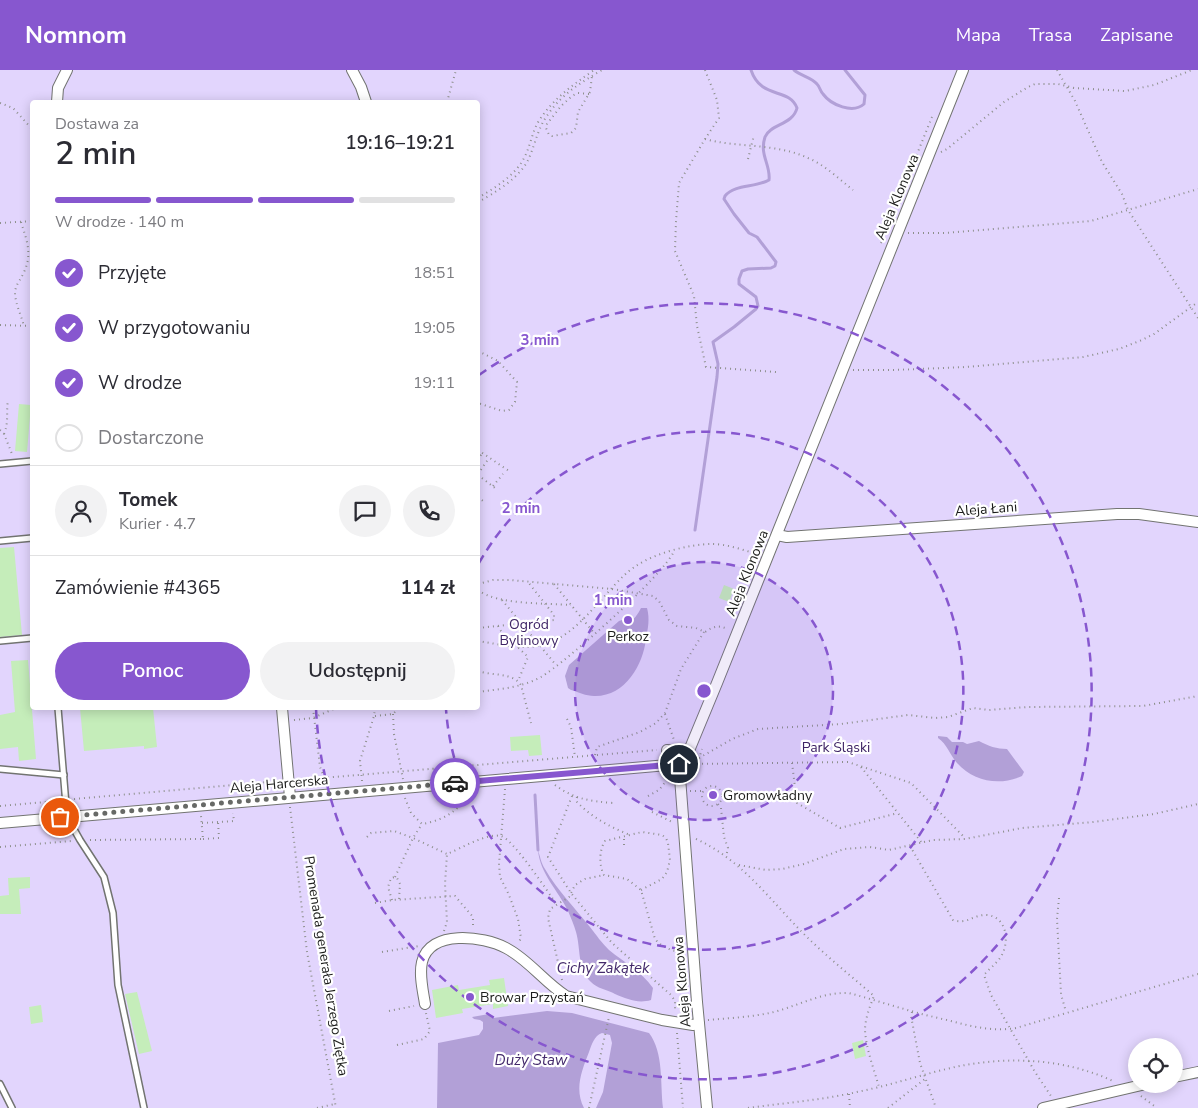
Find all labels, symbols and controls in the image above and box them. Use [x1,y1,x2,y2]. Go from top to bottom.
text: Nomnom [25,19,127,51]
text: Mapa [956,23,1001,47]
text: Trasa [1029,23,1072,47]
text: Zapisane [1100,23,1173,47]
text: Dostawa za [55,113,139,135]
text: 19:16–19:21 [345,130,455,156]
text: 2 min [55,132,137,175]
street label: Aleja Klonowa [870,151,924,243]
text: W drodze · 140 m [55,211,184,233]
icon: check [55,259,83,287]
text: Przyjęte [98,260,166,286]
text: 18:51 [413,262,455,284]
icon: check [55,314,83,342]
text: W przygotowaniu [98,315,250,341]
text: 19:05 [413,317,455,339]
text: 3 min [521,330,559,350]
icon: check [55,369,83,397]
text: W drodze [98,370,182,396]
text: 19:11 [413,372,455,394]
text: Dostarczone [98,425,204,451]
button: person [55,485,107,537]
button: chat [339,485,391,537]
button: phone [403,485,455,537]
text: Tomek [119,487,177,513]
street label: Aleja Łani [954,497,1018,521]
text: 2 min [502,498,540,518]
text: Kurier · 4.7 [119,513,196,535]
street label: Aleja Klonowa [721,527,773,619]
text: Zamówienie #4365 [55,575,220,601]
text: 114 zł [401,575,455,601]
text: 1 min [594,590,632,610]
marker: Perkoz [622,614,634,626]
park label: Ogród Bylinowy [500,615,559,650]
place label: Perkoz [607,627,650,646]
button: Pomoc [55,642,250,700]
button: Udostępnij [260,642,455,700]
centre of rings [695,682,713,700]
park label: Park Śląski [802,738,870,757]
pin [658,743,700,785]
icon: home [665,750,693,778]
courier [430,758,480,808]
icon: car [441,769,469,797]
street label: Aleja Harcerska [229,770,329,798]
place label: Gromowładny [723,786,813,805]
marker: Gromowładny [707,789,719,801]
pin [39,796,81,838]
icon: bag [46,803,74,831]
street label: Promenada generała Jerzego Ziętka [299,855,353,1077]
street label: Aleja Klonowa [669,936,695,1028]
water label: Cichy Zakątek [556,958,650,978]
place label: Browar Przystań [480,988,584,1007]
marker: Browar Przystań [464,991,476,1003]
map controls [1128,1038,1183,1093]
button: locate [1128,1038,1183,1093]
water label: Duży Staw [495,1050,568,1070]

